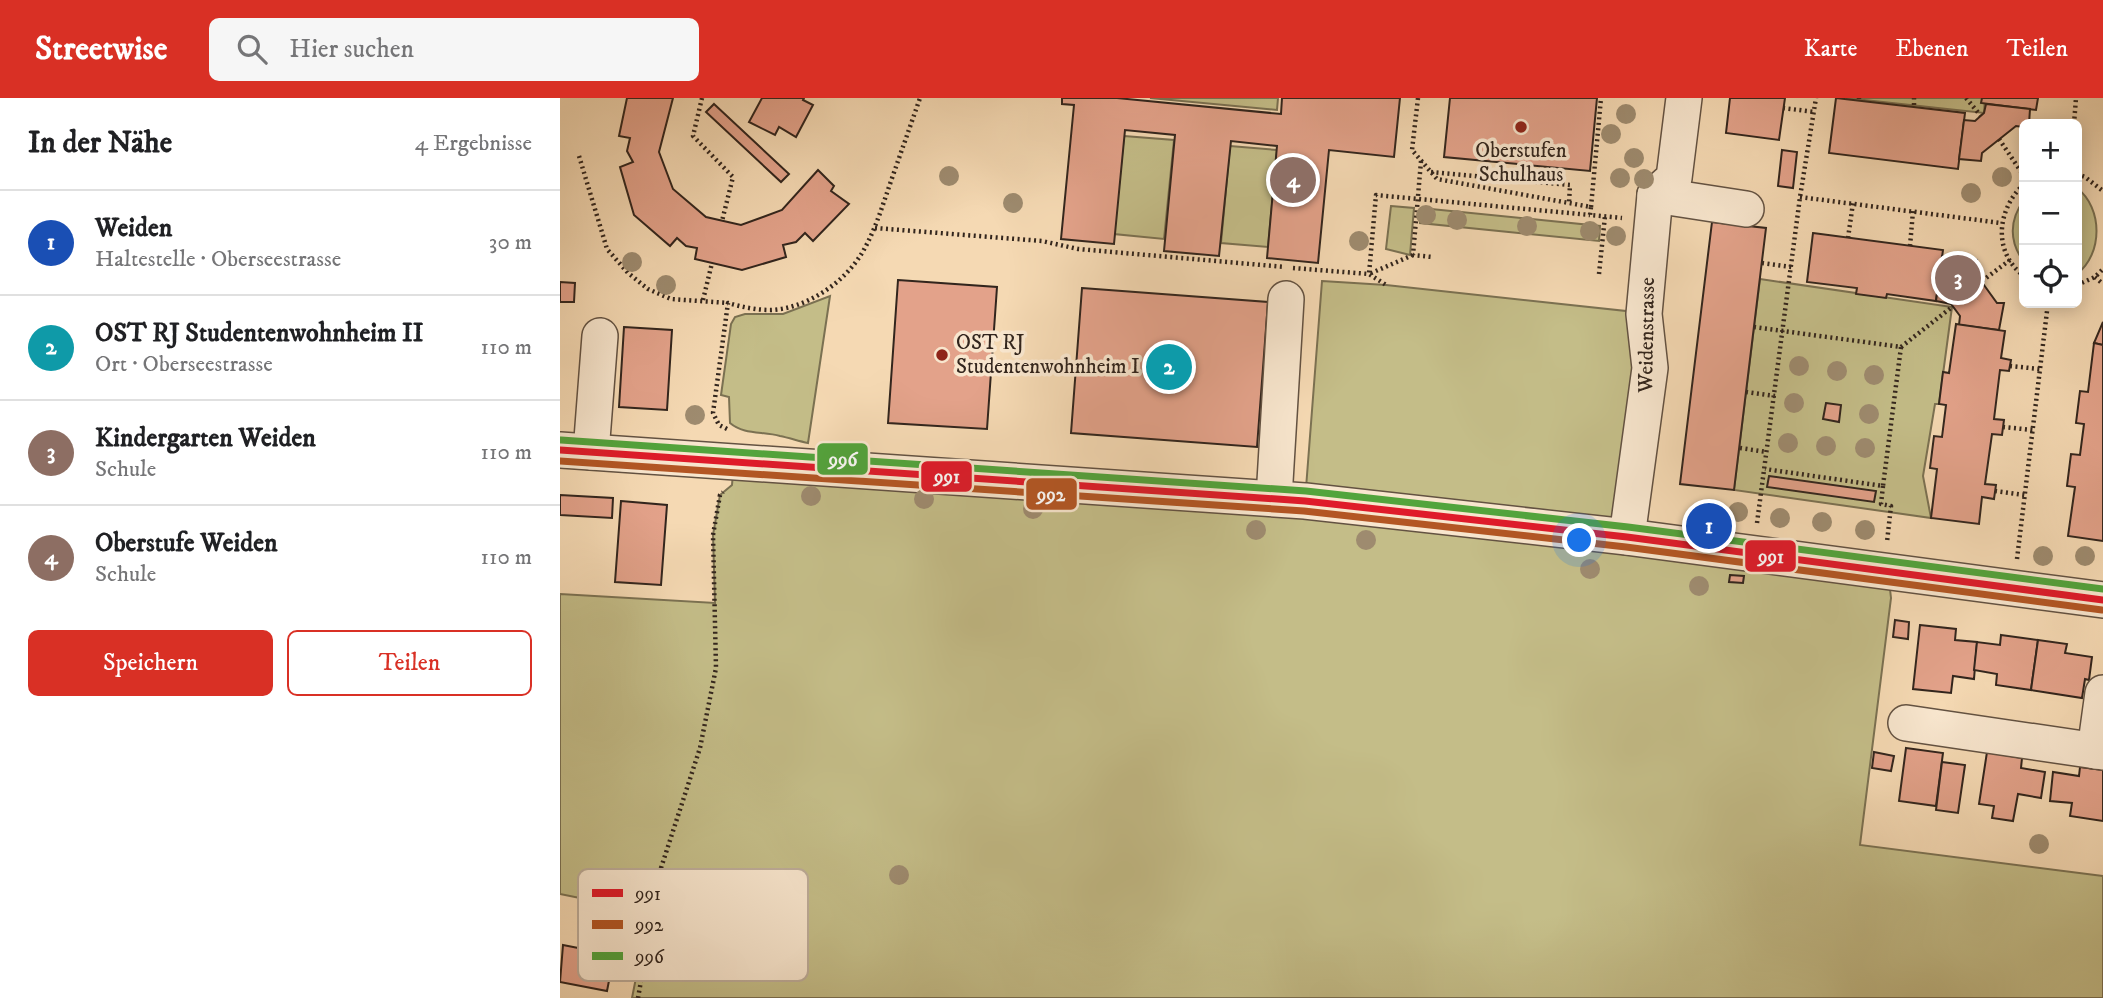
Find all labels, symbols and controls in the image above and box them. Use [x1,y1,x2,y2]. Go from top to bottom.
search box [209,18,699,81]
text: Streetwise [35,29,167,70]
icon: search [233,30,271,68]
text: Hier suchen [289,33,414,66]
text: Karte [1804,34,1857,64]
text: Ebenen [1895,34,1969,64]
text: Teilen [2007,34,2068,64]
marker: Oberstufen Schulhaus [1513,119,1529,135]
map controls [2019,119,2082,308]
button: + [2019,119,2082,182]
text: In der Nähe [28,125,172,162]
text: 4 Ergebnisse [415,129,532,158]
place label: Oberstufen Schulhaus [1475,138,1567,188]
pin: 4 [1270,154,1316,206]
button: − [2019,182,2082,245]
text: Weiden [95,212,172,245]
text: 1 [47,228,55,257]
text: 30 m [489,228,532,257]
text: Haltestelle · Oberseestrasse [95,245,341,274]
button: locate [2019,245,2082,308]
pin: 3 [1935,252,1981,304]
street label: Weidenstrasse [1633,277,1661,394]
text: OST RJ Studentenwohnheim II [95,317,423,350]
place label: OST RJ Studentenwohnheim I [956,330,1140,380]
text: 2 [45,333,57,362]
text: 110 m [481,333,532,362]
pin: 2 [1146,341,1192,393]
marker: OST RJ Studentenwohnheim I [934,347,950,363]
text: Ort · Oberseestrasse [95,350,273,379]
text: Kindergarten Weiden [95,422,316,455]
text: 3 [47,438,55,467]
text: 110 m [481,438,532,467]
line badge: 996 [816,442,869,476]
text: 996 [827,449,859,472]
text: Schule [95,455,156,484]
line badge: 991 [920,460,973,493]
text: 991 [932,466,960,489]
line badge: 992 [1025,477,1078,511]
text: 992 [1035,484,1066,507]
pin: 1 [1686,500,1732,552]
your location [1562,523,1596,557]
text: Oberstufe Weiden [95,527,278,560]
line badge: 991 [1744,539,1797,573]
text: 4 [44,543,58,572]
text: 110 m [481,543,532,572]
text: 991 [1756,546,1784,569]
text: Schule [95,560,156,589]
button: Speichern [28,630,273,696]
button: Teilen [287,630,532,696]
legend [578,869,808,981]
text: 991 [634,883,661,906]
text: 992 [634,914,664,937]
text: 996 [634,946,665,969]

